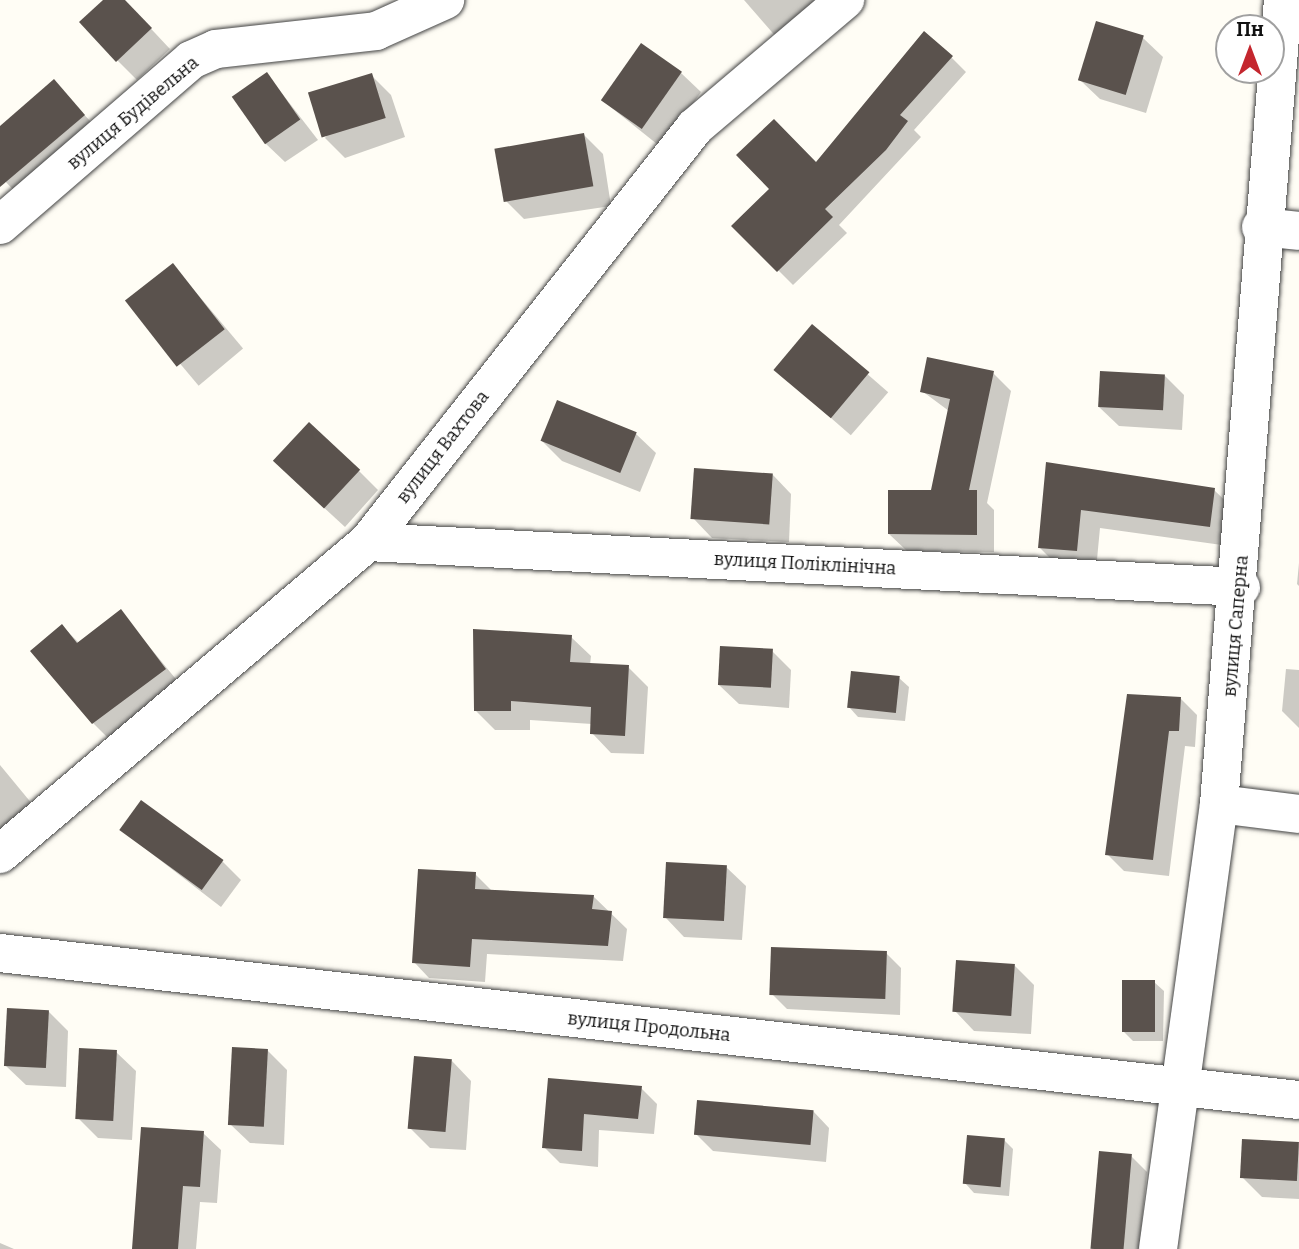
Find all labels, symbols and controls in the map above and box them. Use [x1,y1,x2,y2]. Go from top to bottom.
north arrow [1215,14,1285,84]
text: Пн [1236,18,1264,41]
street label: вулиця Будівельна [63,52,203,174]
street label: вулиця Вахтова [392,386,494,508]
street label: вулиця Поліклінічна [713,548,897,580]
street label: вулиця Саперна [1219,554,1253,698]
street label: вулиця Продольна [566,1008,732,1046]

